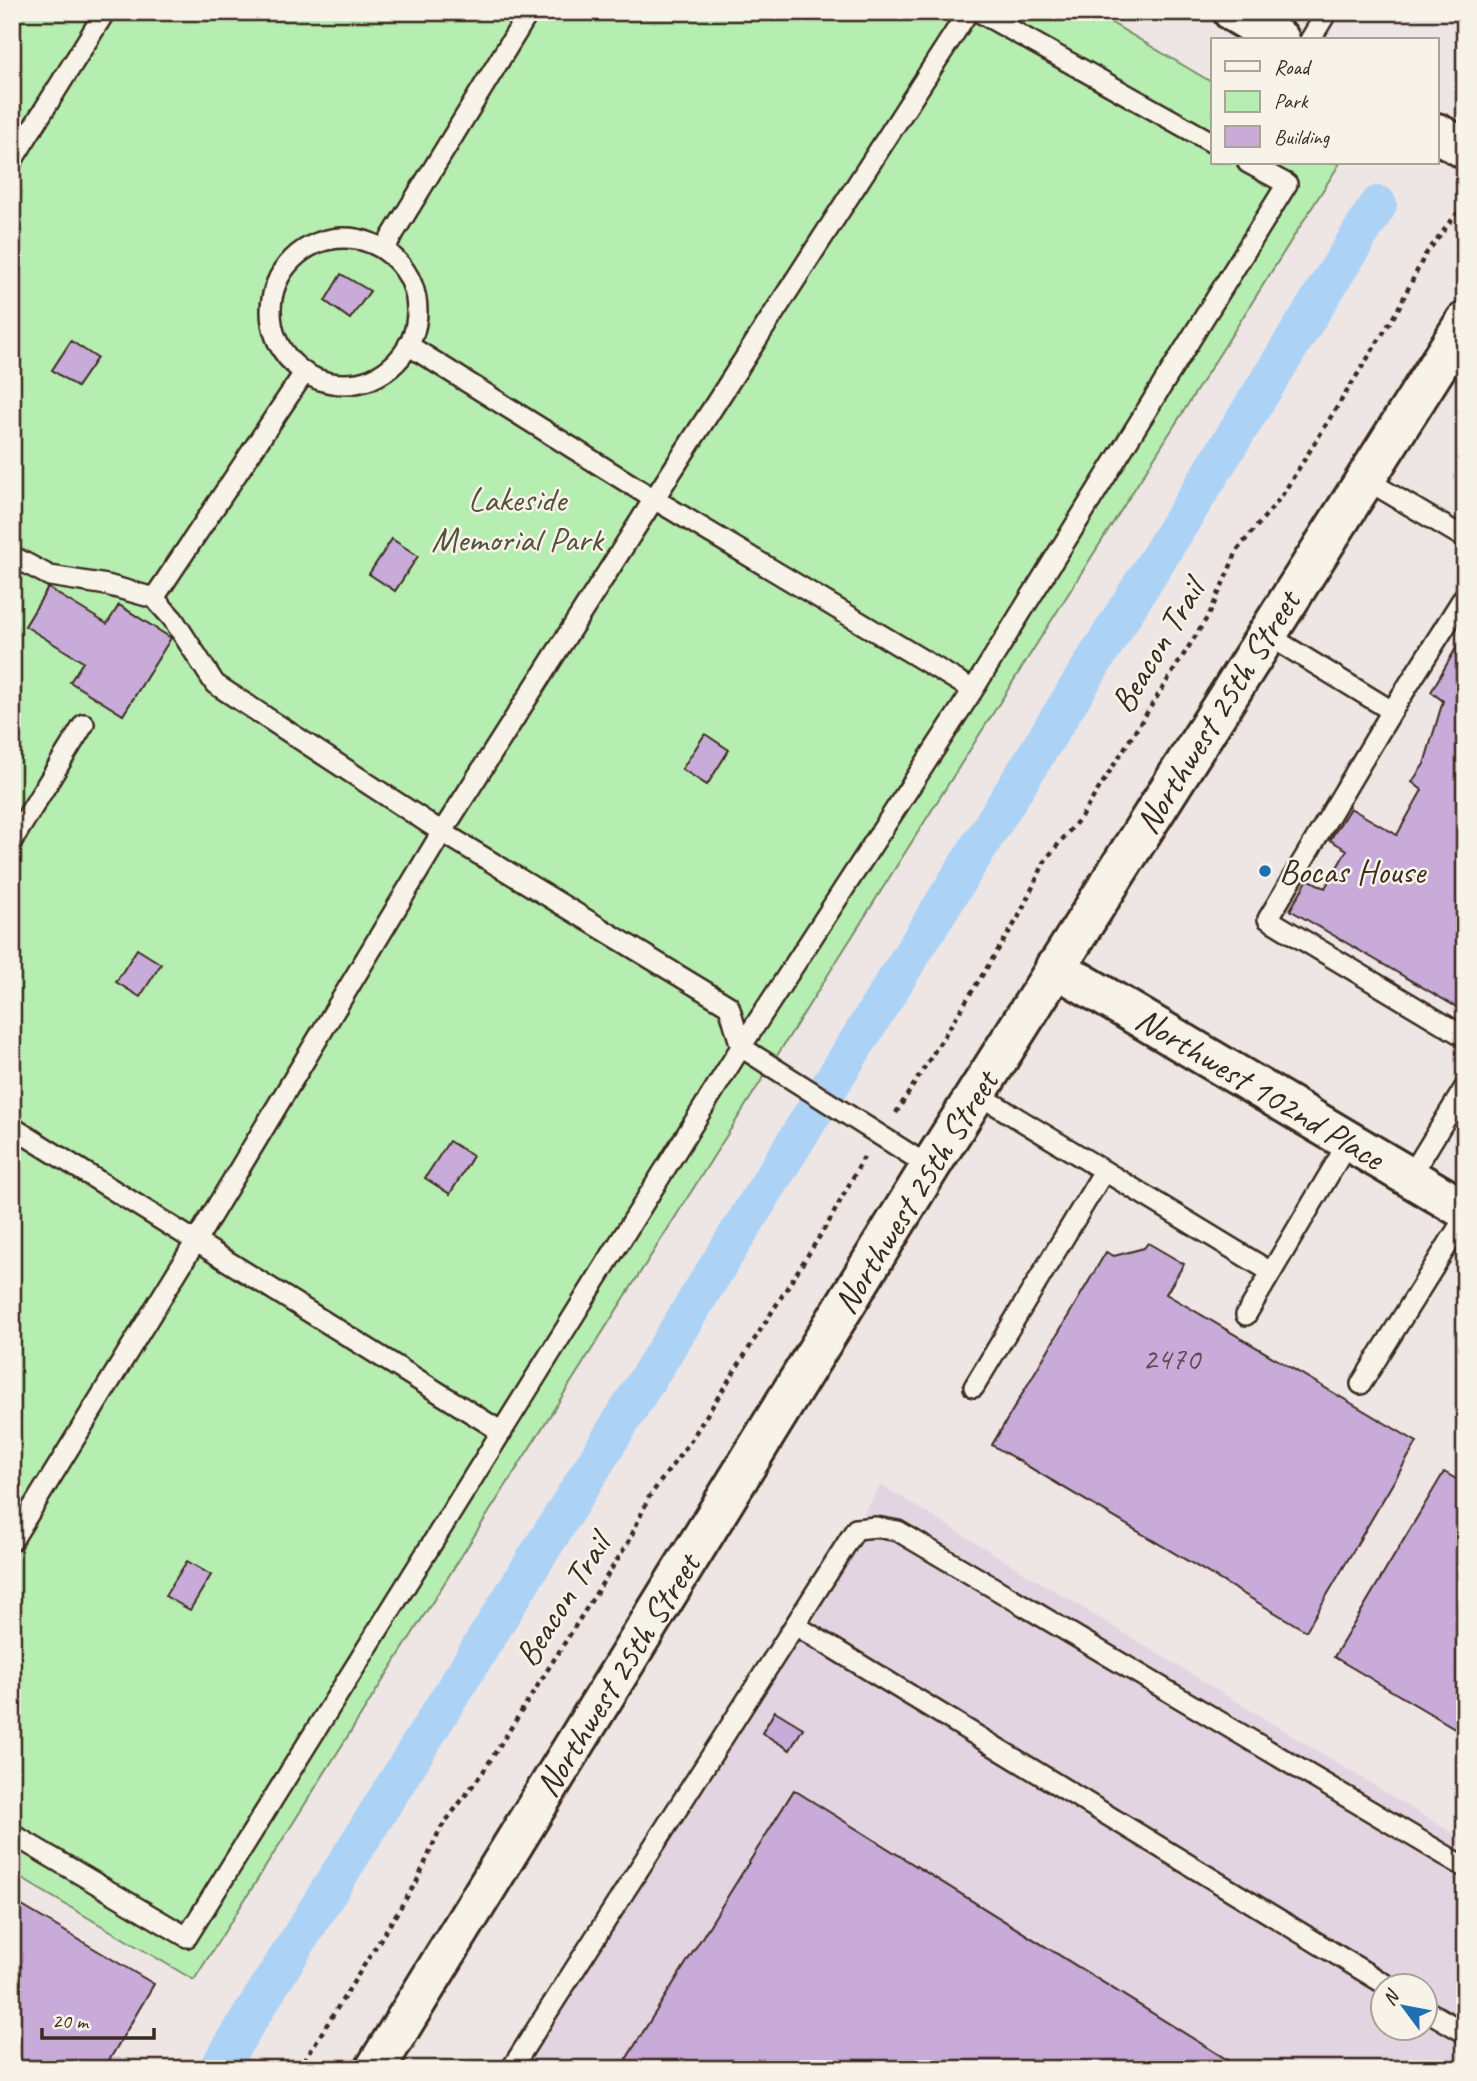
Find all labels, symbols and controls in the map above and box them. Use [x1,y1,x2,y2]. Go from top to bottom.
legend [1211,38,1438,164]
text: Road [1274,54,1313,80]
text: Park [1274,88,1309,114]
text: Building [1274,124,1331,150]
park label: Lakeside Memorial Park [431,477,605,562]
street label: Beacon Trail [1100,566,1218,721]
street label: Northwest 25th Street [1125,580,1312,842]
place label: Bocas House [1279,849,1427,894]
marker: Bocas House [1257,863,1273,879]
street label: Northwest 102nd Place [1128,997,1394,1182]
street label: Northwest 25th Street [823,1060,1010,1322]
house number: 2470 [1142,1338,1202,1379]
street label: Beacon Trail [504,1521,624,1675]
street label: Northwest 25th Street [525,1543,712,1805]
north arrow [1368,1972,1438,2042]
text: N [1377,1984,1405,2010]
scale bar [42,1997,154,2041]
text: 20 m [52,2008,90,2034]

